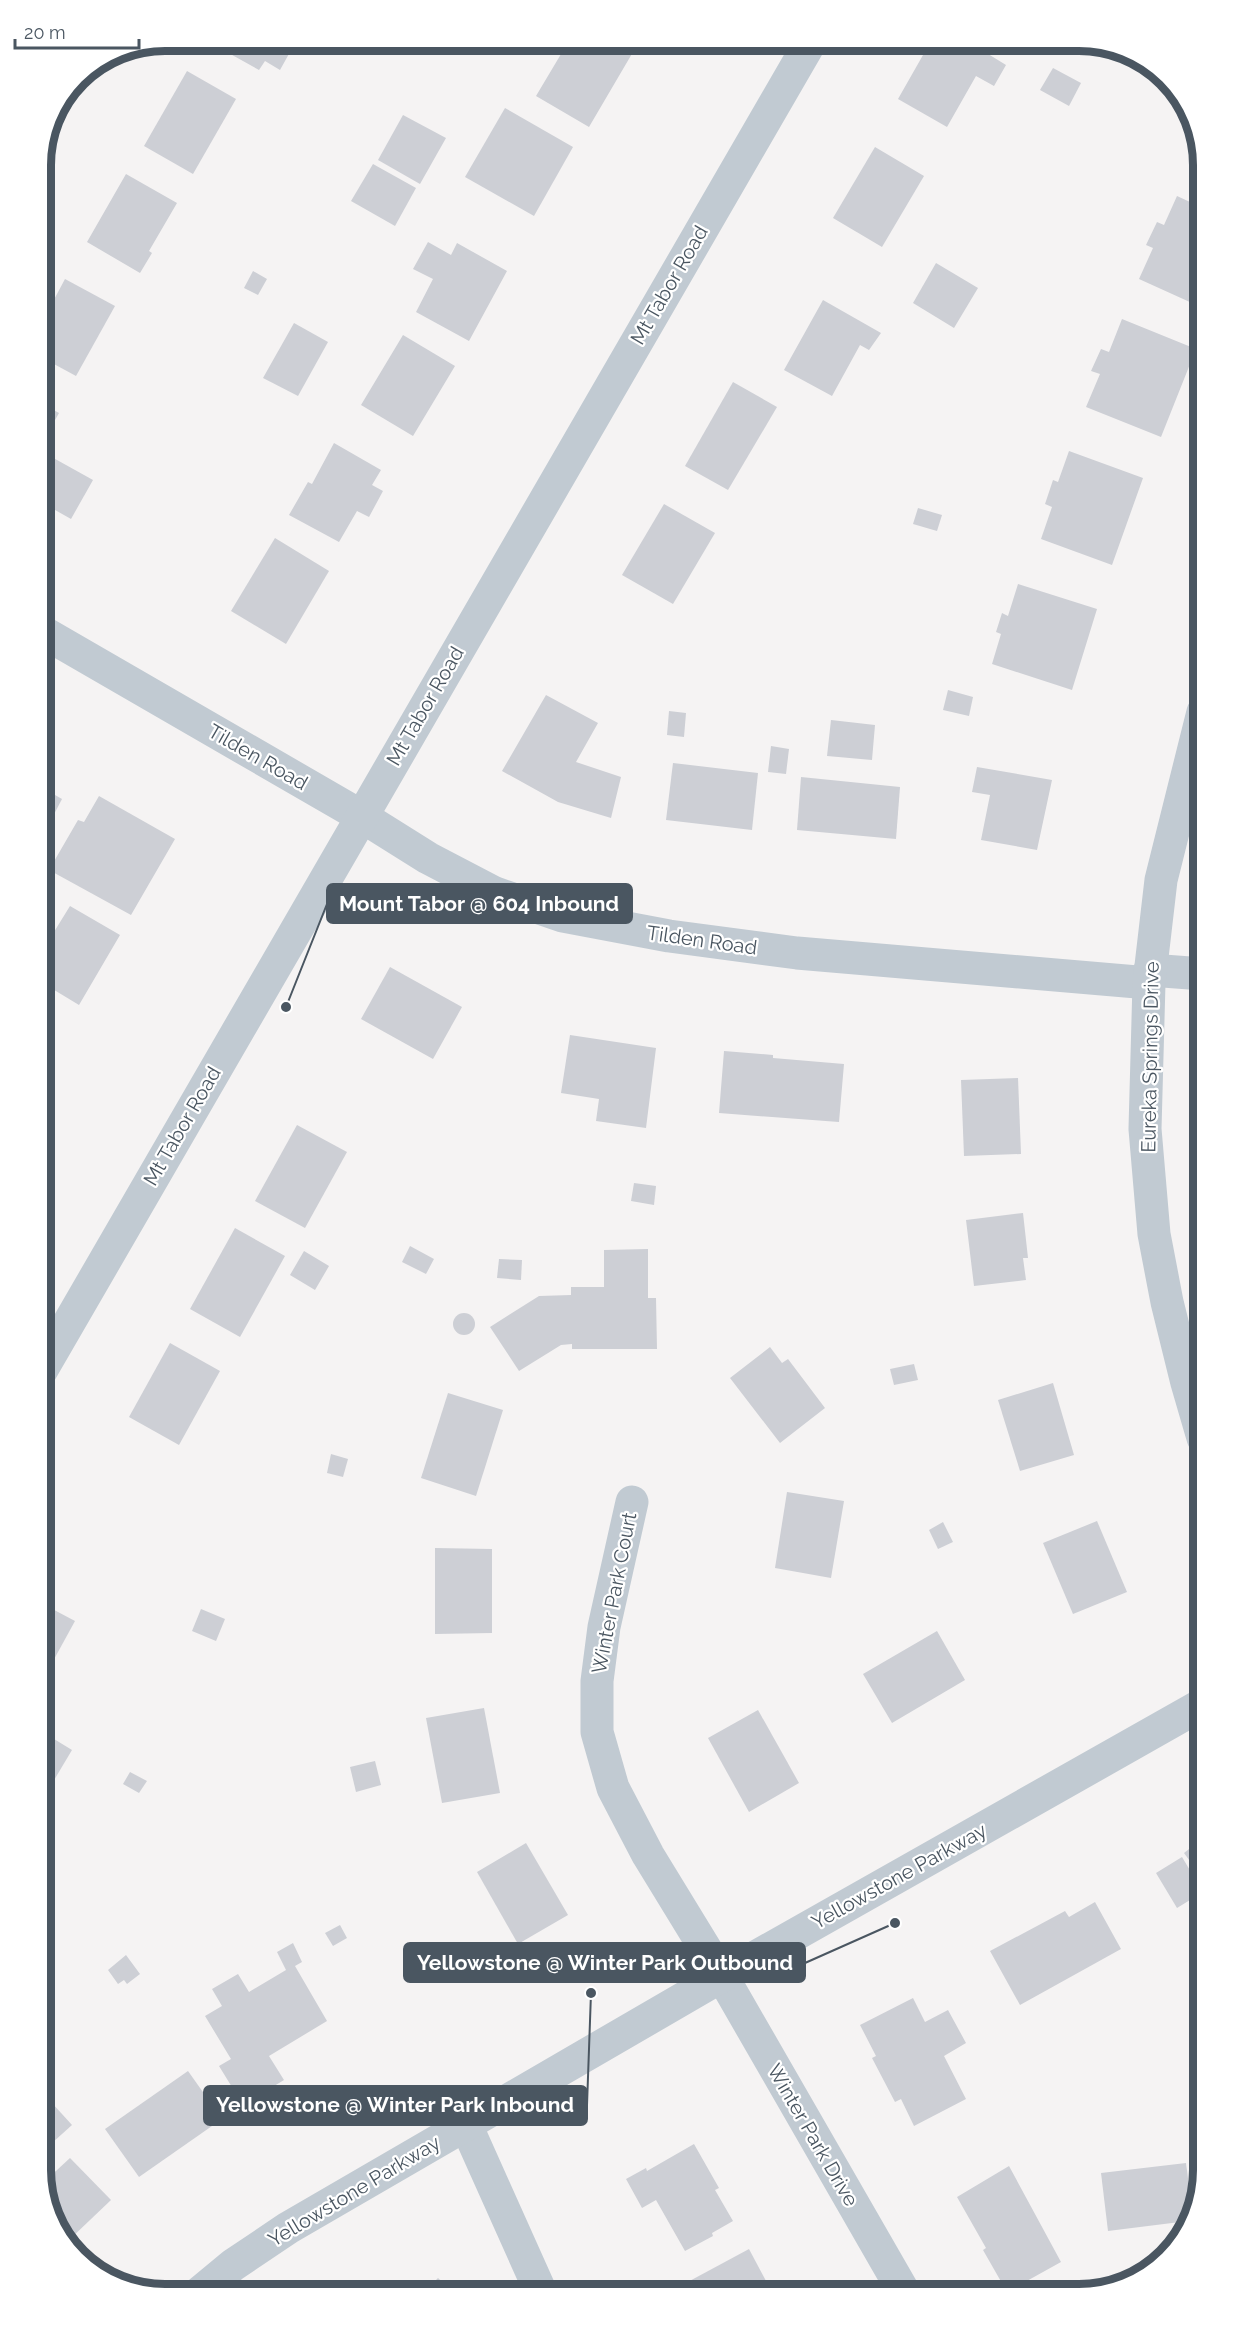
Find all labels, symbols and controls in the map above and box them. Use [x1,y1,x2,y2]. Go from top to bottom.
scale bar [15,12,140,50]
text: 20 m [24,22,66,43]
street label: Mt Tabor Road [625,221,713,349]
street label: Mt Tabor Road [381,642,469,770]
street label: Tilden Road [204,719,312,795]
callout: Mount Tabor @ 604 Inbound [327,884,632,923]
text: Mount Tabor @ 604 Inbound [339,891,619,916]
street label: Tilden Road [645,920,759,960]
street label: Eureka Springs Drive [1136,961,1164,1153]
street label: Mt Tabor Road [138,1062,226,1190]
street label: Winter Park Court [587,1510,641,1676]
street label: Yellowstone Parkway [807,1818,991,1934]
callout: Yellowstone @ Winter Park Outbound [404,1943,805,1982]
text: Yellowstone @ Winter Park Outbound [417,1950,793,1975]
street label: Winter Park Drive [762,2060,864,2211]
callout: Yellowstone @ Winter Park Inbound [204,2086,587,2125]
text: Yellowstone @ Winter Park Inbound [216,2092,574,2117]
street label: Yellowstone Parkway [264,2130,444,2252]

